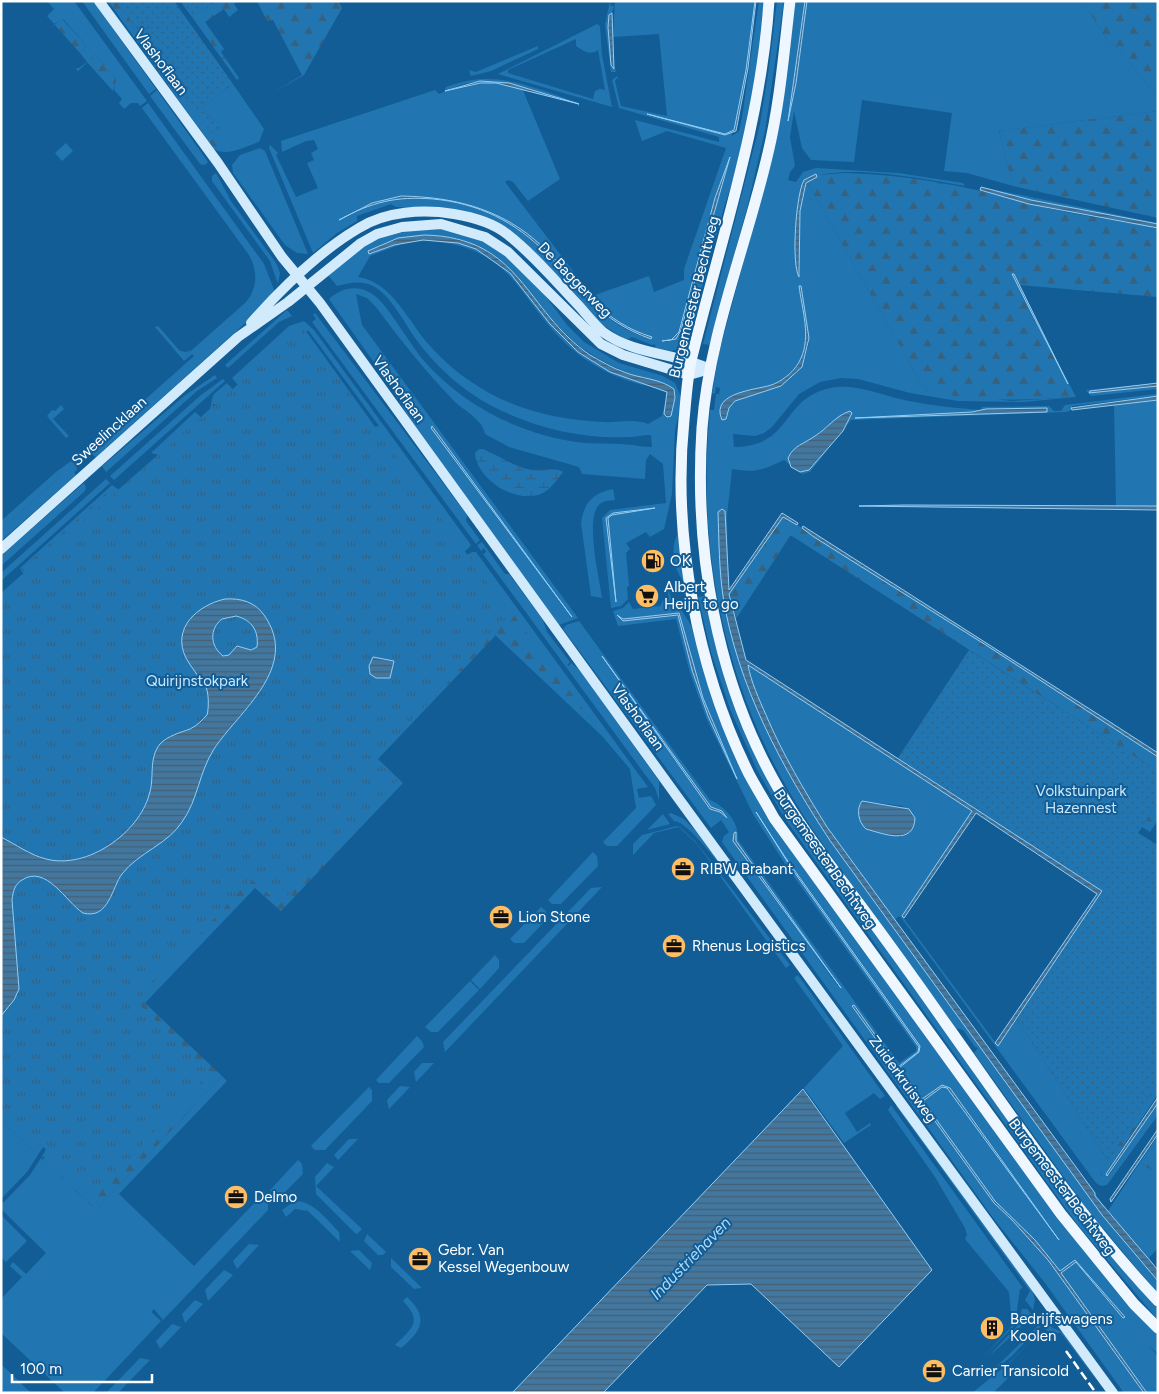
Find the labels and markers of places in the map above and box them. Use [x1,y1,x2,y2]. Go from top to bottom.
fuel station icon: OK [640,548,666,574]
place label: OK [670,552,692,570]
place label: Albert Heijn to go [664,578,739,613]
supermarket icon: Albert Heijn to go [634,583,660,609]
office icon: RIBW Brabant [670,856,696,882]
place label: RIBW Brabant [700,860,793,878]
office icon: Lion Stone [488,904,514,930]
place label: Lion Stone [518,908,590,926]
office icon: Rhenus Logistics [661,933,687,959]
place label: Rhenus Logistics [692,937,805,955]
office icon: Delmo [223,1184,249,1210]
place label: Delmo [254,1188,298,1206]
place label: Gebr. Van Kessel Wegenbouw [438,1241,570,1276]
office icon: Gebr. Van Kessel Wegenbouw [407,1246,433,1272]
place label: Bedrijfswagens Koolen [1010,1310,1113,1345]
building icon: Bedrijfswagens Koolen [979,1315,1005,1341]
office icon: Carrier Transicold [921,1358,947,1384]
place label: Carrier Transicold [952,1362,1069,1380]

